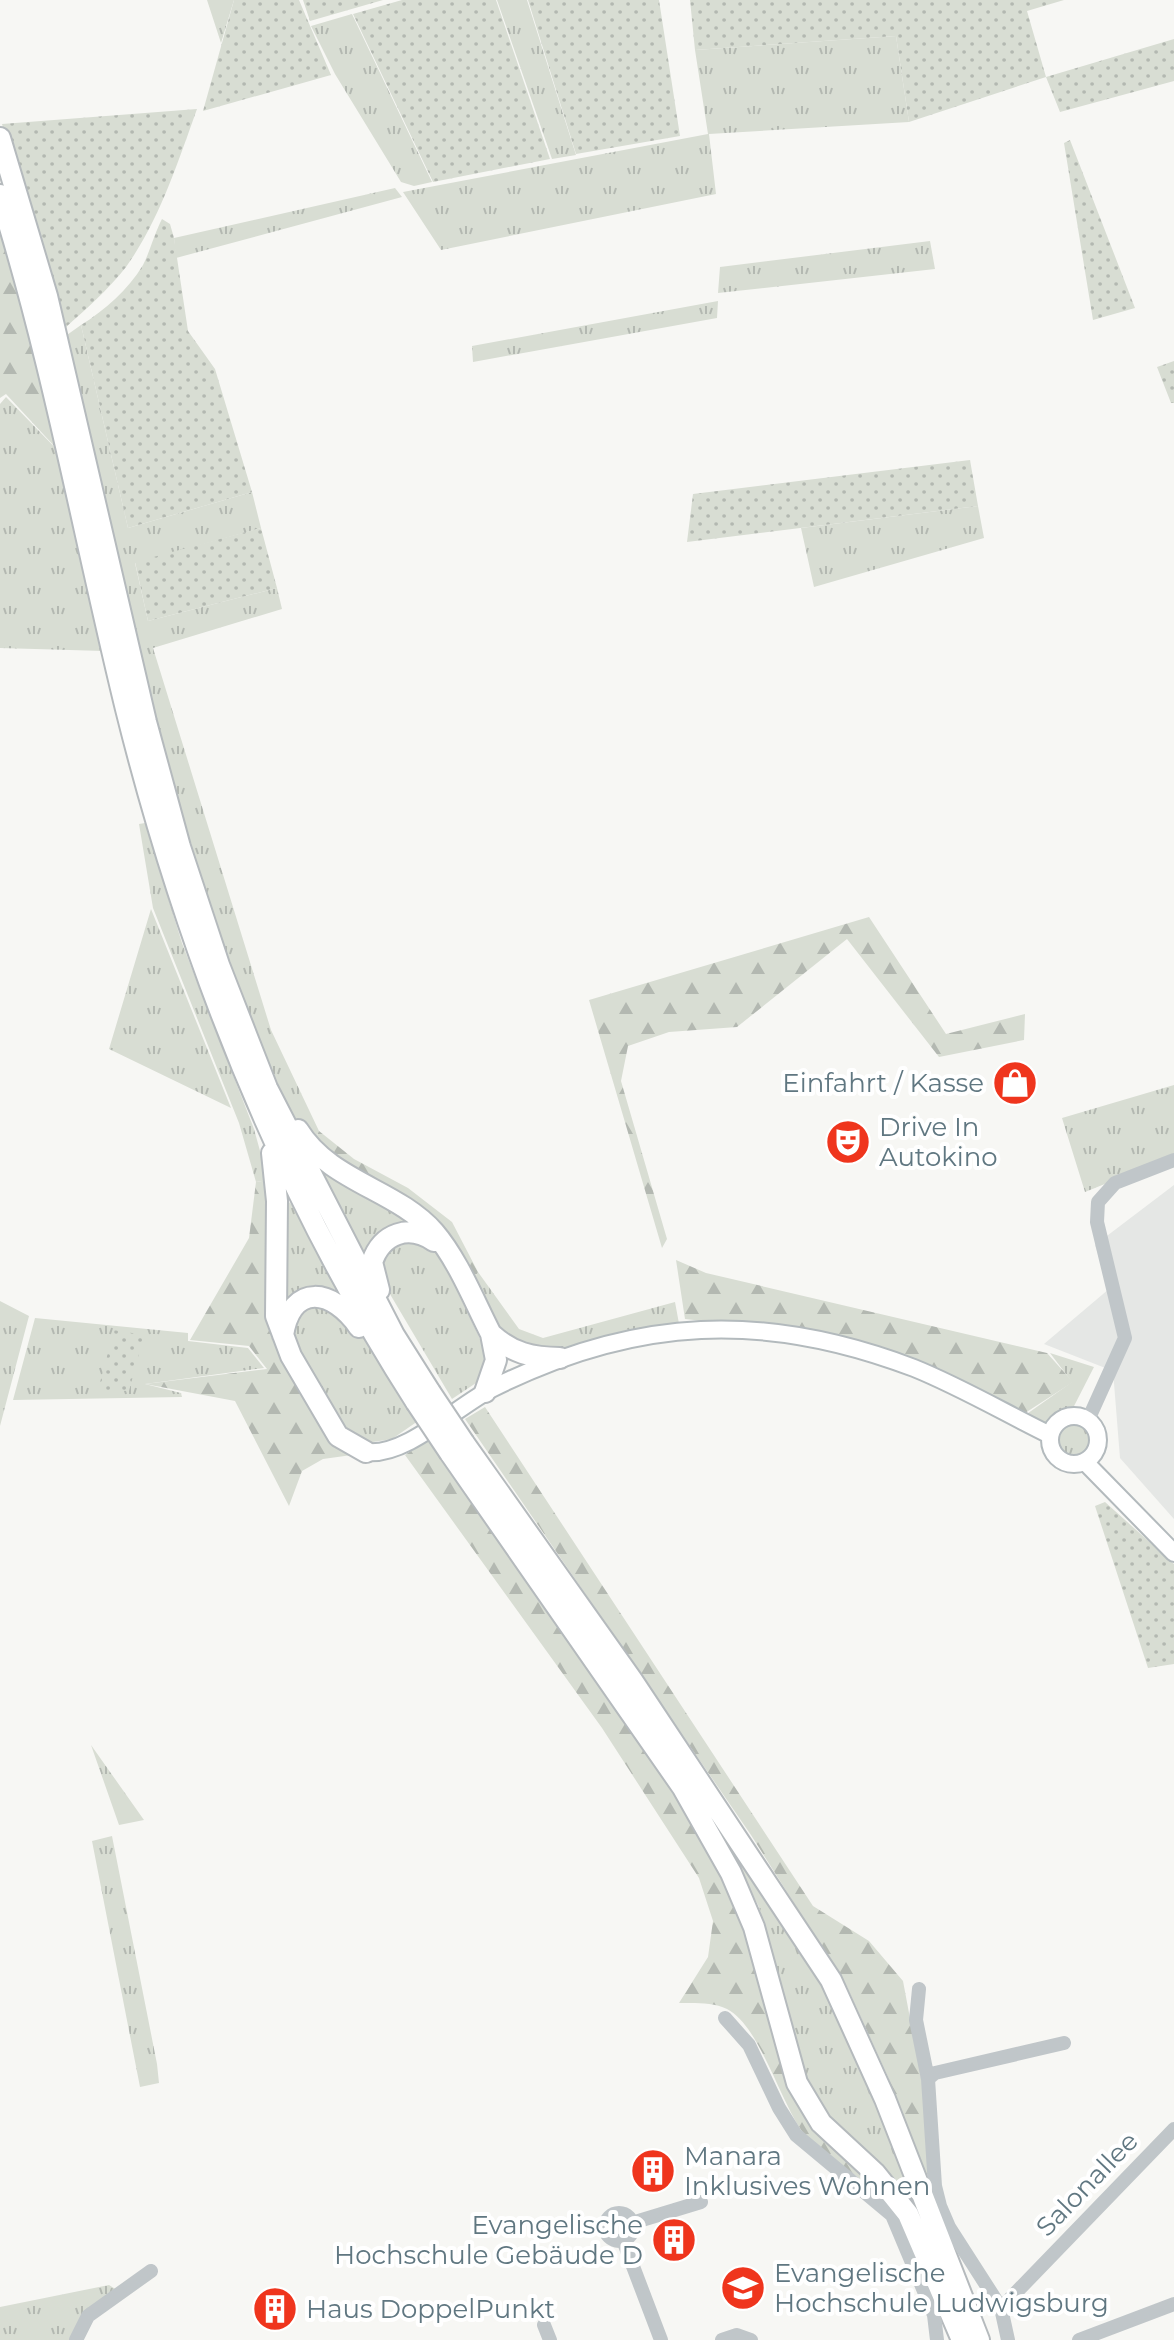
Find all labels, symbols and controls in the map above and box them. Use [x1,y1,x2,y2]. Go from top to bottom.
shop icon: Einfahrt / Kasse [991,1059,1039,1107]
place label: Einfahrt / Kasse [782,1067,984,1099]
place label: Drive In Autokino [879,1111,998,1173]
theatre icon: Drive In Autokino [824,1118,872,1166]
street label: Salonallee [1029,2125,1145,2243]
place label: Manara Inklusives Wohnen [684,2140,930,2202]
building icon: Manara Inklusives Wohnen [629,2147,677,2195]
place label: Evangelische Hochschule Gebäude D [334,2209,643,2271]
building icon: Evangelische Hochschule Gebäude D [650,2216,698,2264]
place label: Evangelische Hochschule Ludwigsburg [774,2257,1109,2319]
school or university icon: Evangelische Hochschule Ludwigsburg [719,2264,767,2312]
building icon: Haus DoppelPunkt [251,2285,299,2333]
place label: Haus DoppelPunkt [306,2293,555,2325]

